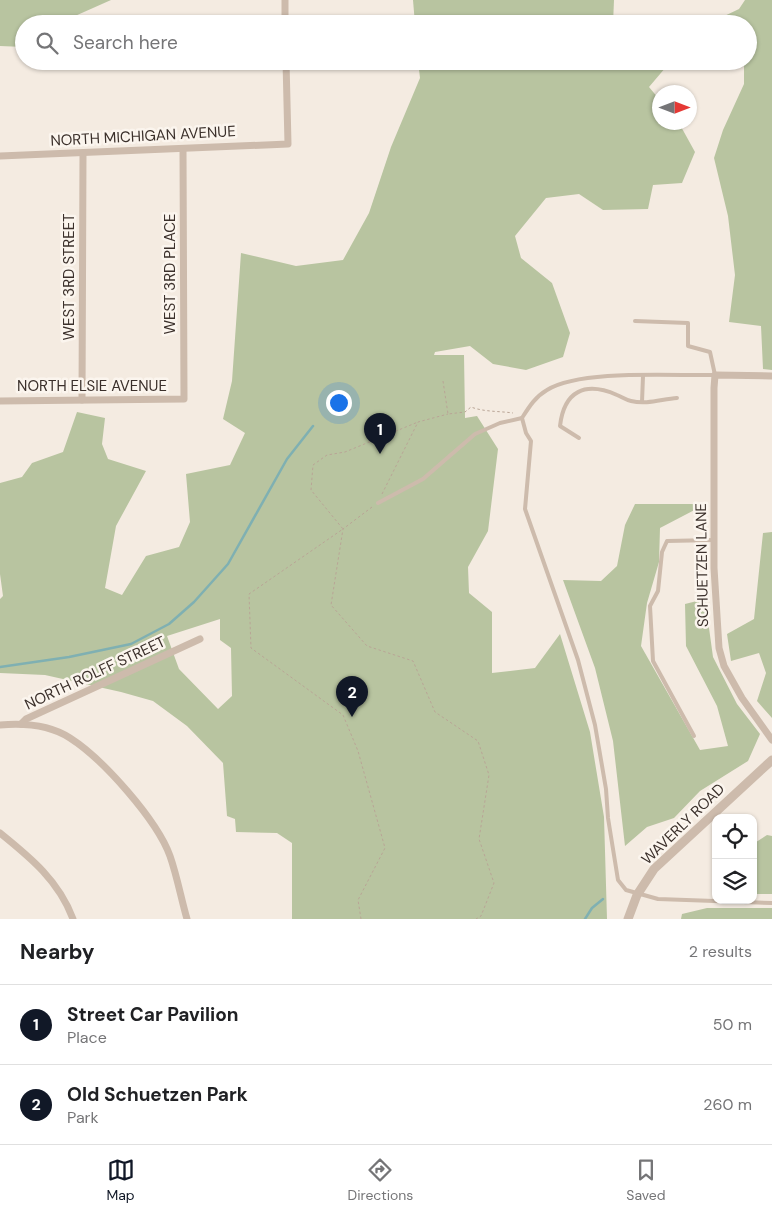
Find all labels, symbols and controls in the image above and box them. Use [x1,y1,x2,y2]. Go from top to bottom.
search box [15,15,757,70]
icon: search [33,29,61,57]
text: Search here [73,30,178,55]
north arrow [652,85,697,130]
street label: NORTH MICHIGAN AVENUE [50,121,236,151]
street label: WEST 3RD STREET [59,213,79,341]
street label: WEST 3RD PLACE [160,213,180,335]
street label: NORTH ELSIE AVENUE [17,376,167,396]
your location [326,390,352,416]
pin: 1 [364,413,396,454]
street label: SCHUETZEN LANE [691,503,713,627]
street label: NORTH ROLFF STREET [21,632,169,714]
pin: 2 [336,676,368,717]
street label: WAVERLY ROAD [637,779,729,869]
map controls [712,814,757,904]
button: locate [712,814,757,859]
button: layers [712,859,757,904]
text: Nearby [20,938,94,966]
text: 2 results [689,941,752,962]
text: Street Car Pavilion [67,1002,239,1027]
text: 1 [33,1014,39,1035]
text: 50 m [713,1014,752,1035]
text: Place [67,1027,107,1048]
text: Old Schuetzen Park [67,1082,248,1107]
text: 2 [31,1094,41,1115]
text: 260 m [703,1094,752,1115]
text: Park [67,1107,99,1128]
tab: Map [106,1156,135,1204]
tab: Directions [348,1156,413,1204]
tab: Saved [626,1156,666,1204]

